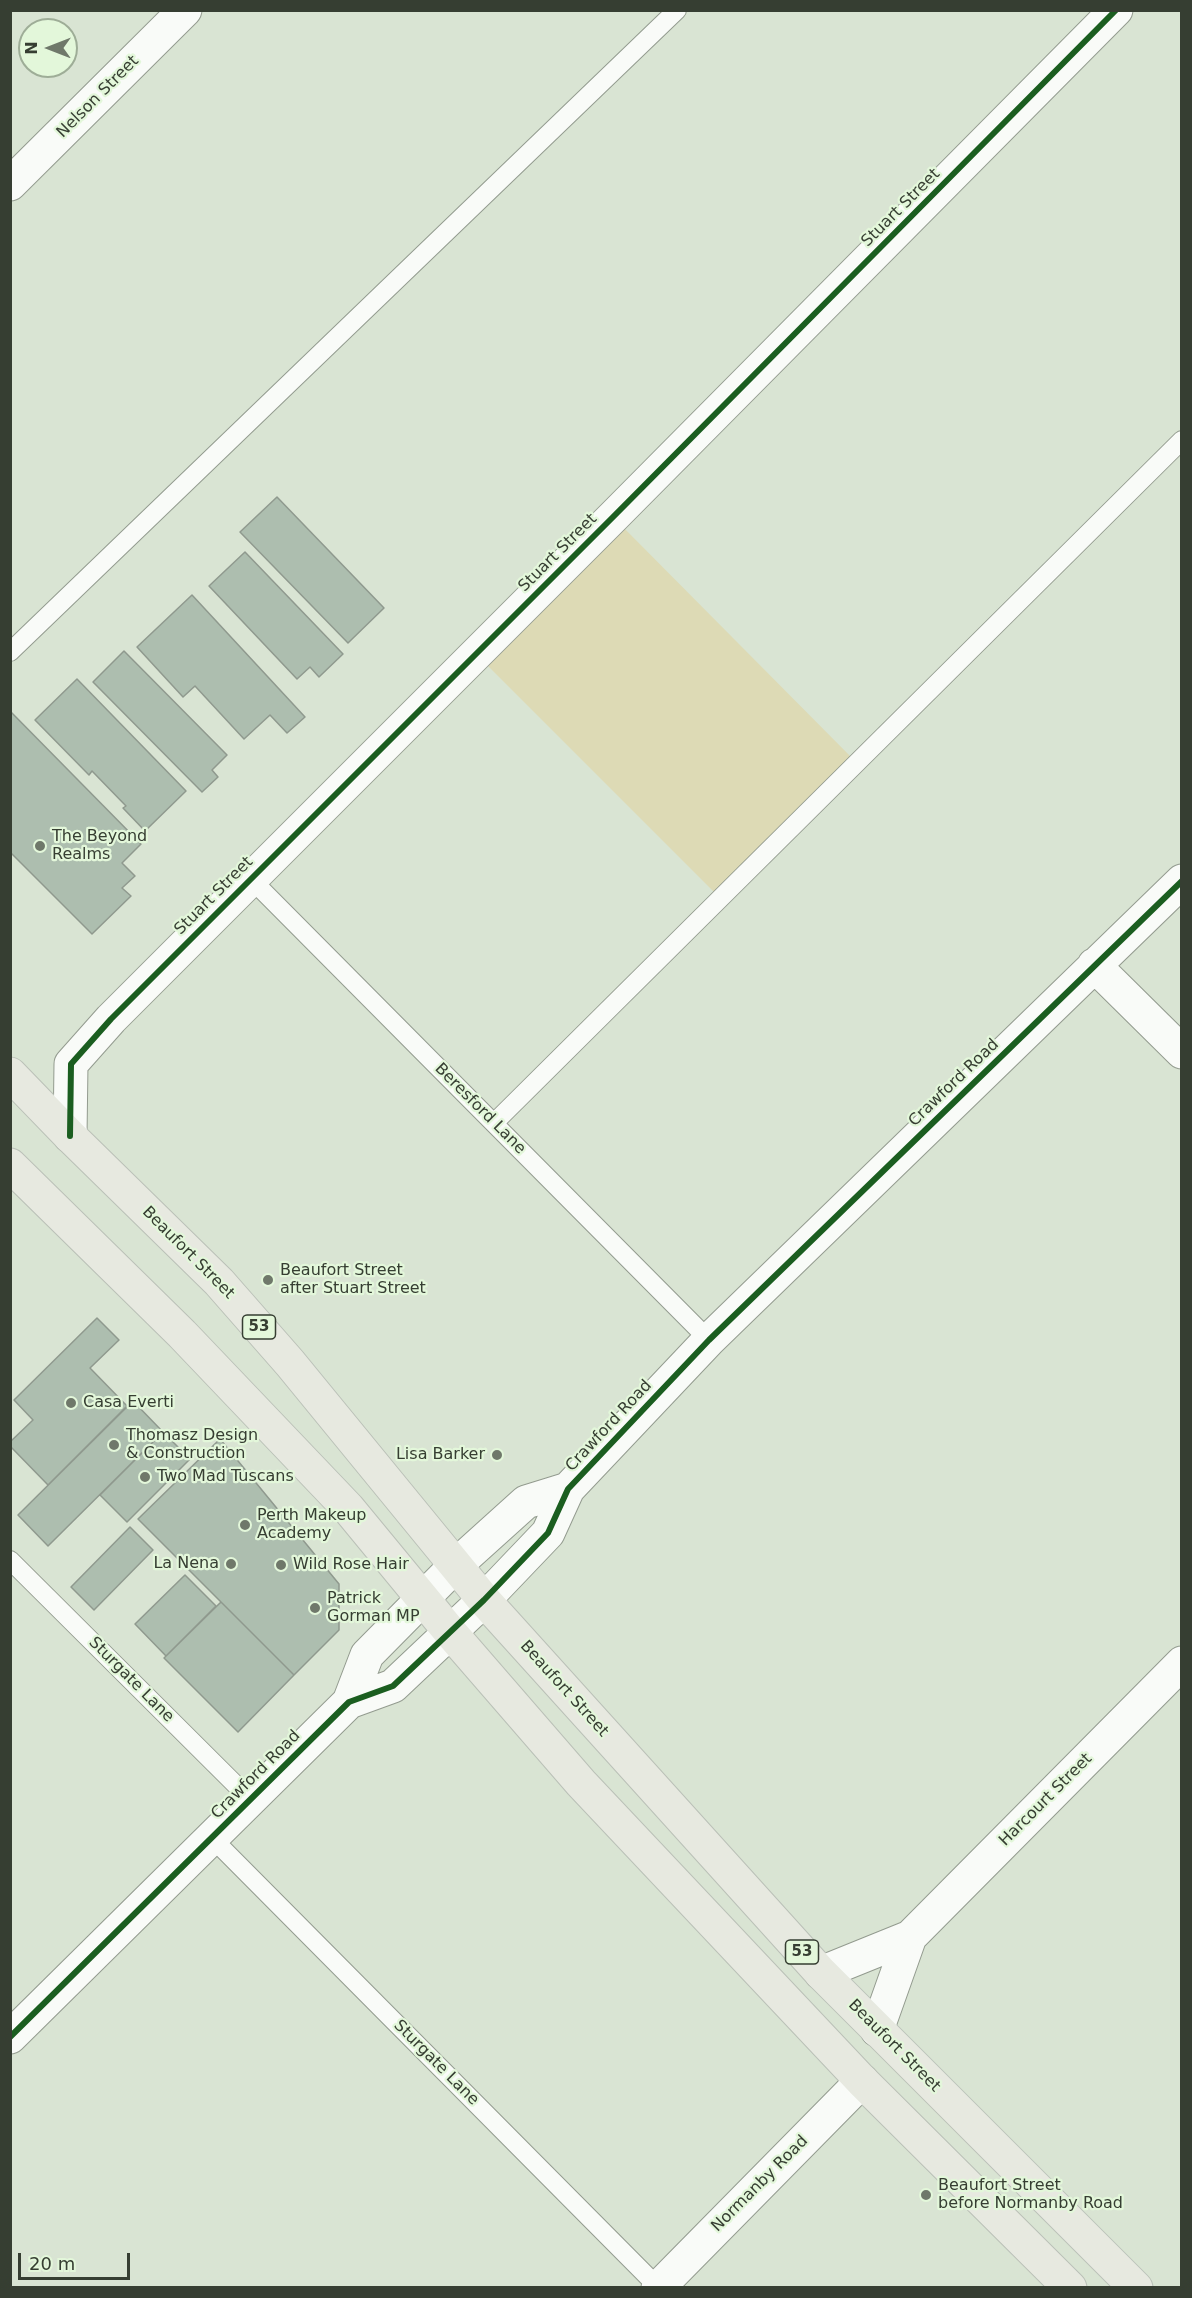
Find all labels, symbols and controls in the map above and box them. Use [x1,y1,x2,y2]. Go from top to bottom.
north arrow [18,18,78,78]
text: N [22,41,41,55]
street label: Nelson Street [53,52,143,142]
street label: Stuart Street [858,165,944,251]
street label: Stuart Street [515,510,601,596]
place label: The Beyond Realms [52,827,147,865]
marker: The Beyond Realms [33,839,47,853]
street label: Stuart Street [171,853,257,939]
street label: Crawford Road [905,1035,1003,1131]
street label: Beresford Lane [430,1059,530,1159]
street label: Beaufort Street [138,1203,238,1303]
place label: Beaufort Street after Stuart Street [280,1261,426,1299]
marker: Beaufort Street after Stuart Street [261,1273,275,1287]
road number: 53 [242,1315,276,1339]
street label: Crawford Road [562,1376,656,1476]
place label: Casa Everti [83,1393,174,1413]
marker: Casa Everti [64,1396,78,1410]
place label: Thomasz Design & Construction [126,1426,258,1464]
marker: Thomasz Design & Construction [107,1438,121,1452]
place label: Lisa Barker [396,1445,485,1465]
marker: Lisa Barker [490,1448,504,1462]
place label: Two Mad Tuscans [157,1467,294,1487]
marker: Two Mad Tuscans [138,1470,152,1484]
place label: Perth Makeup Academy [257,1506,366,1544]
marker: Perth Makeup Academy [238,1518,252,1532]
place label: La Nena [153,1554,219,1574]
place label: Wild Rose Hair [293,1555,409,1575]
marker: La Nena [224,1557,238,1571]
marker: Wild Rose Hair [274,1558,288,1572]
place label: Patrick Gorman MP [327,1589,420,1627]
marker: Patrick Gorman MP [308,1601,322,1615]
street label: Sturgate Lane [84,1633,178,1727]
street label: Beaufort Street [516,1637,612,1741]
street label: Crawford Road [208,1727,304,1823]
street label: Harcourt Street [996,1750,1096,1850]
road number: 53 [786,1940,818,1964]
street label: Beaufort Street [844,1996,944,2096]
street label: Sturgate Lane [389,2016,483,2110]
street label: Normanby Road [708,2132,812,2236]
place label: Beaufort Street before Normanby Road [938,2176,1123,2214]
marker: Beaufort Street before Normanby Road [919,2188,933,2202]
scale bar [21,2241,134,2279]
text: 20 m [29,2253,75,2274]

